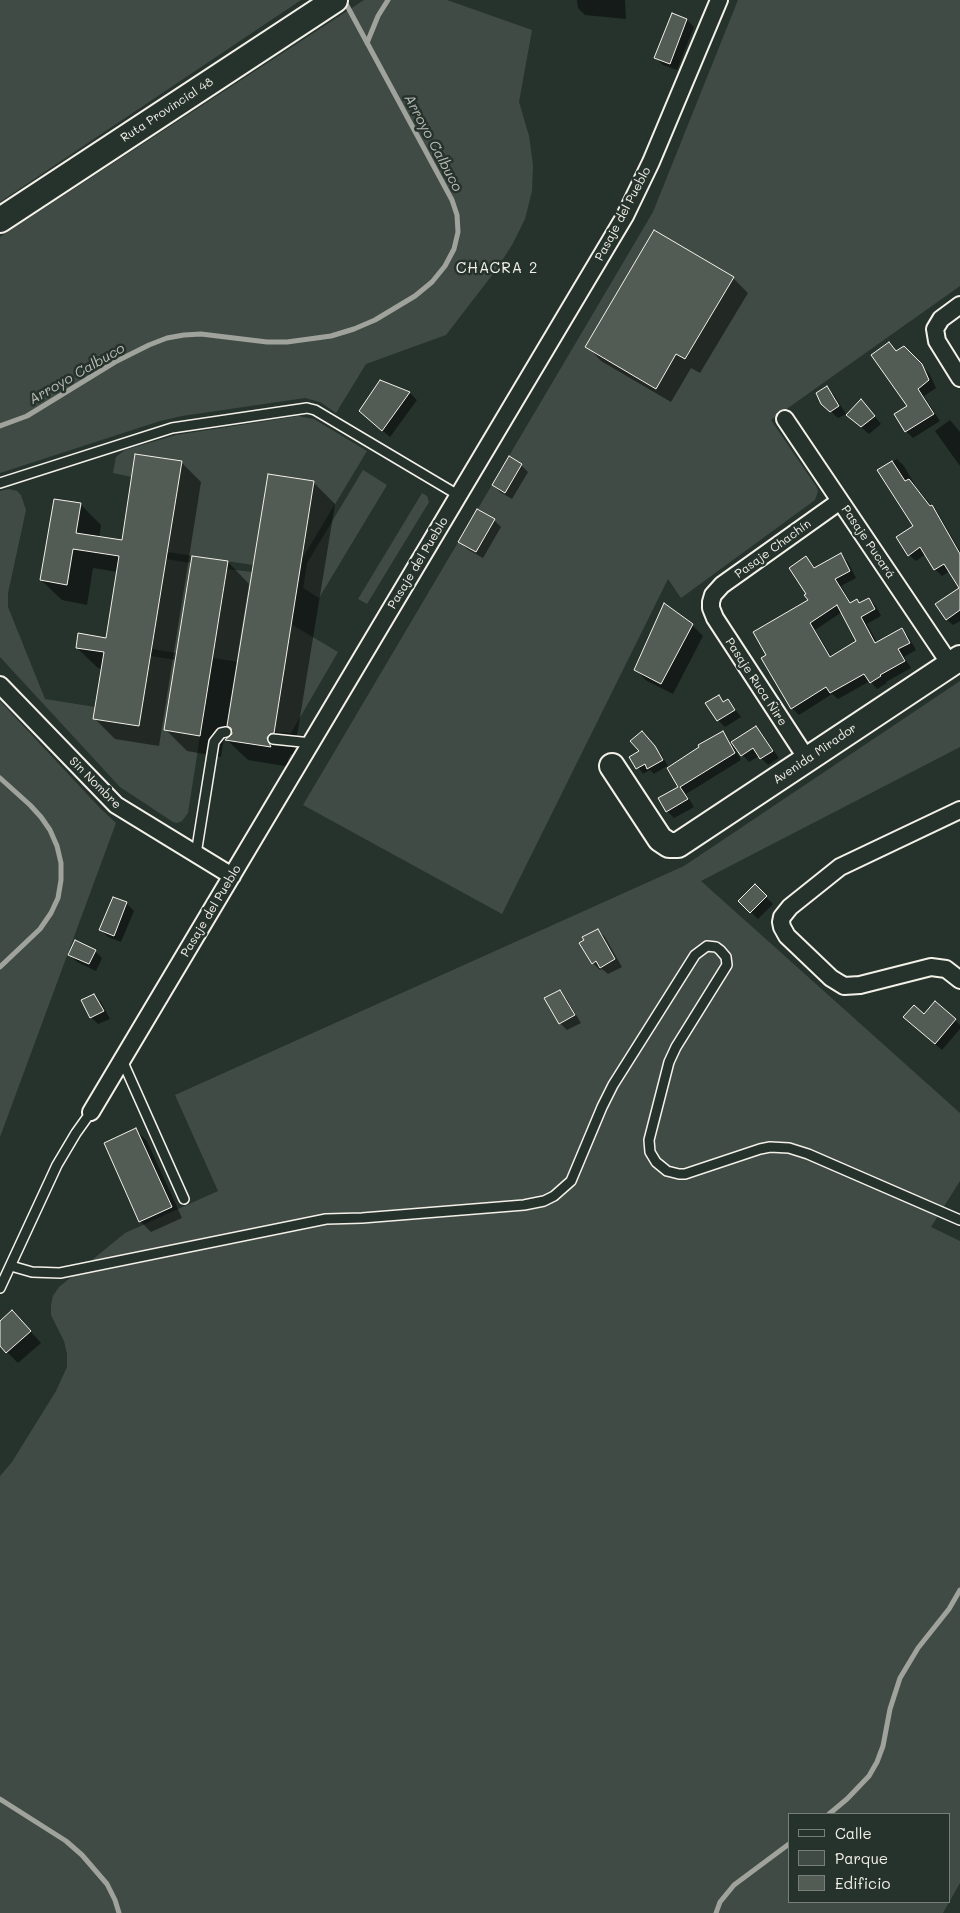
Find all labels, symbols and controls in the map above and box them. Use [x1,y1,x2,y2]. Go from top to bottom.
street label: Ruta Provincial 48 [118,75,216,145]
water label: Arroyo Calbuco [400,92,466,194]
street label: Pasaje del Pueblo [592,165,654,263]
district label: CHACRA 2 [455,259,539,277]
water label: Arroyo Calbuco [26,340,128,408]
street label: Pasaje Pucará [838,503,898,581]
street label: Pasaje del Pueblo [385,515,451,611]
street label: Pasaje Chachín [732,517,814,581]
street label: Pasaje Ruca Ñire [722,635,790,729]
street label: Avenida Mirador [771,721,859,787]
street label: Sin Nombre [66,754,124,812]
street label: Pasaje del Pueblo [178,863,244,959]
legend [788,1813,950,1903]
text: Calle [835,1823,872,1843]
text: Parque [835,1848,888,1868]
text: Edificio [835,1873,890,1893]

